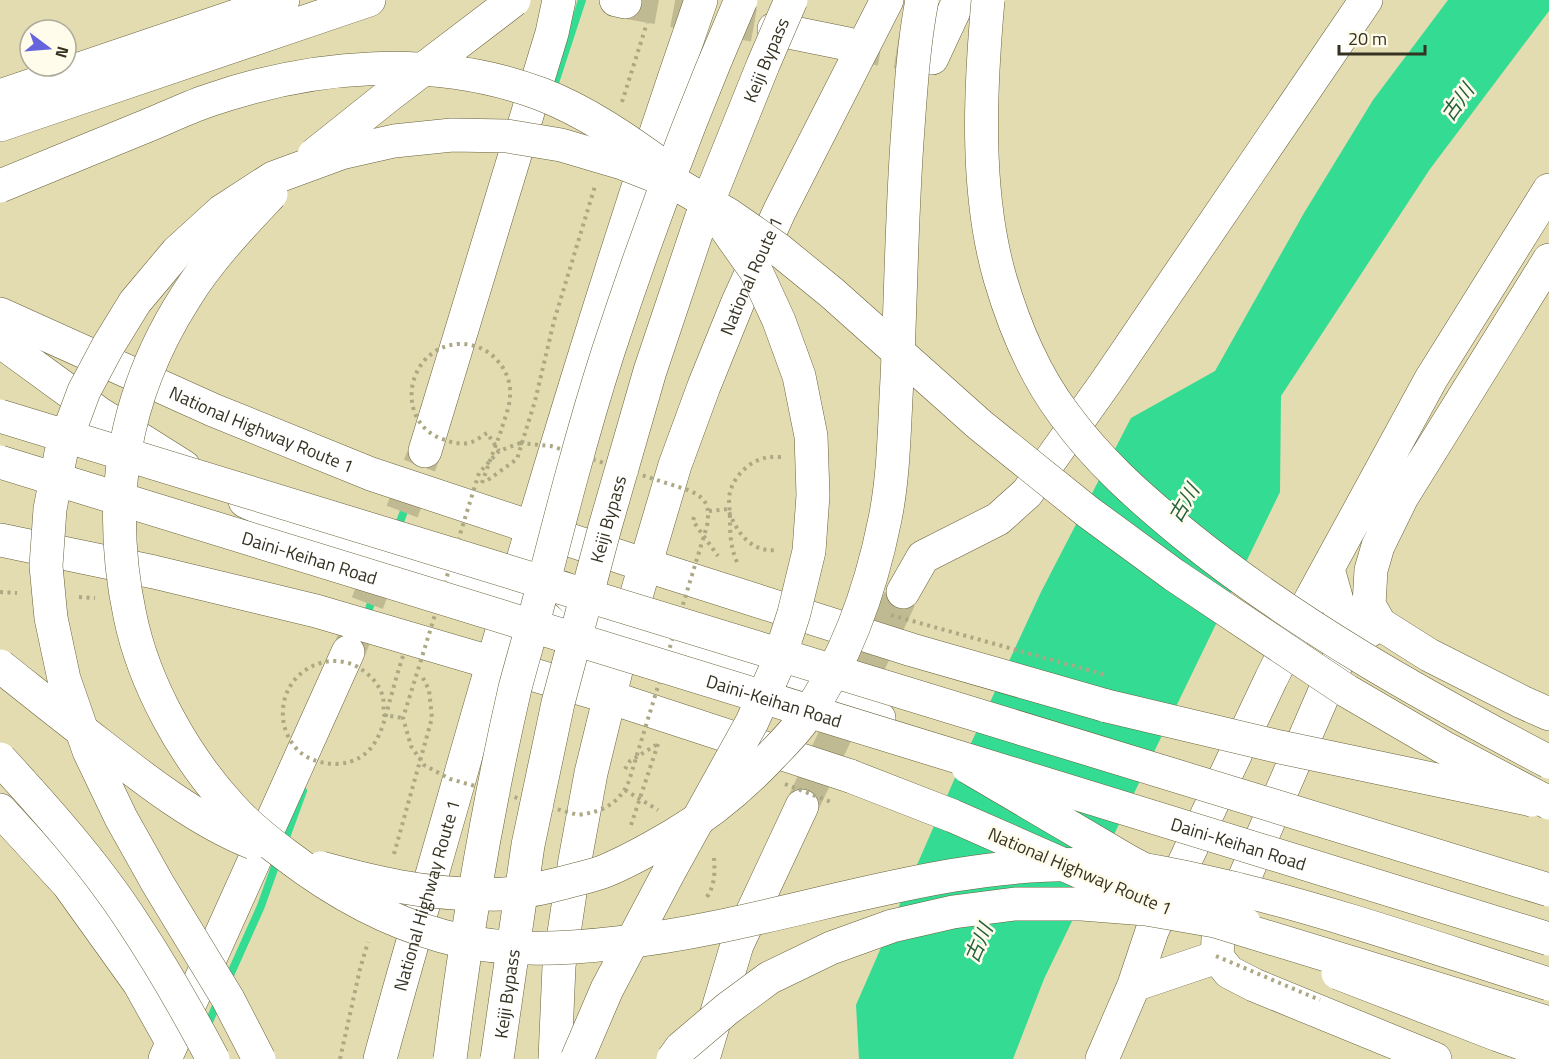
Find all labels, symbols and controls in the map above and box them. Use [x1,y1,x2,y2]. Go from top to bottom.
street label: Keiji Bypass [736,13,795,106]
north arrow [18,18,78,78]
scale bar [1339,18,1424,56]
text: 20 m [1348,25,1387,52]
text: N [49,43,75,61]
water label: 古川 [1433,75,1482,127]
street label: National Route 1 [713,212,789,339]
street label: National Highway Route 1 [165,379,358,479]
street label: Keiji Bypass [583,472,633,566]
water label: 古川 [1159,476,1208,528]
street label: Daini-Keihan Road [239,524,381,591]
street label: Daini-Keihan Road [703,667,845,734]
street label: National Highway Route 1 [386,797,466,994]
street label: Daini-Keihan Road [1167,810,1310,877]
street label: National Highway Route 1 [984,820,1176,922]
water label: 古川 [956,917,1001,968]
street label: Keiji Bypass [487,947,526,1040]

